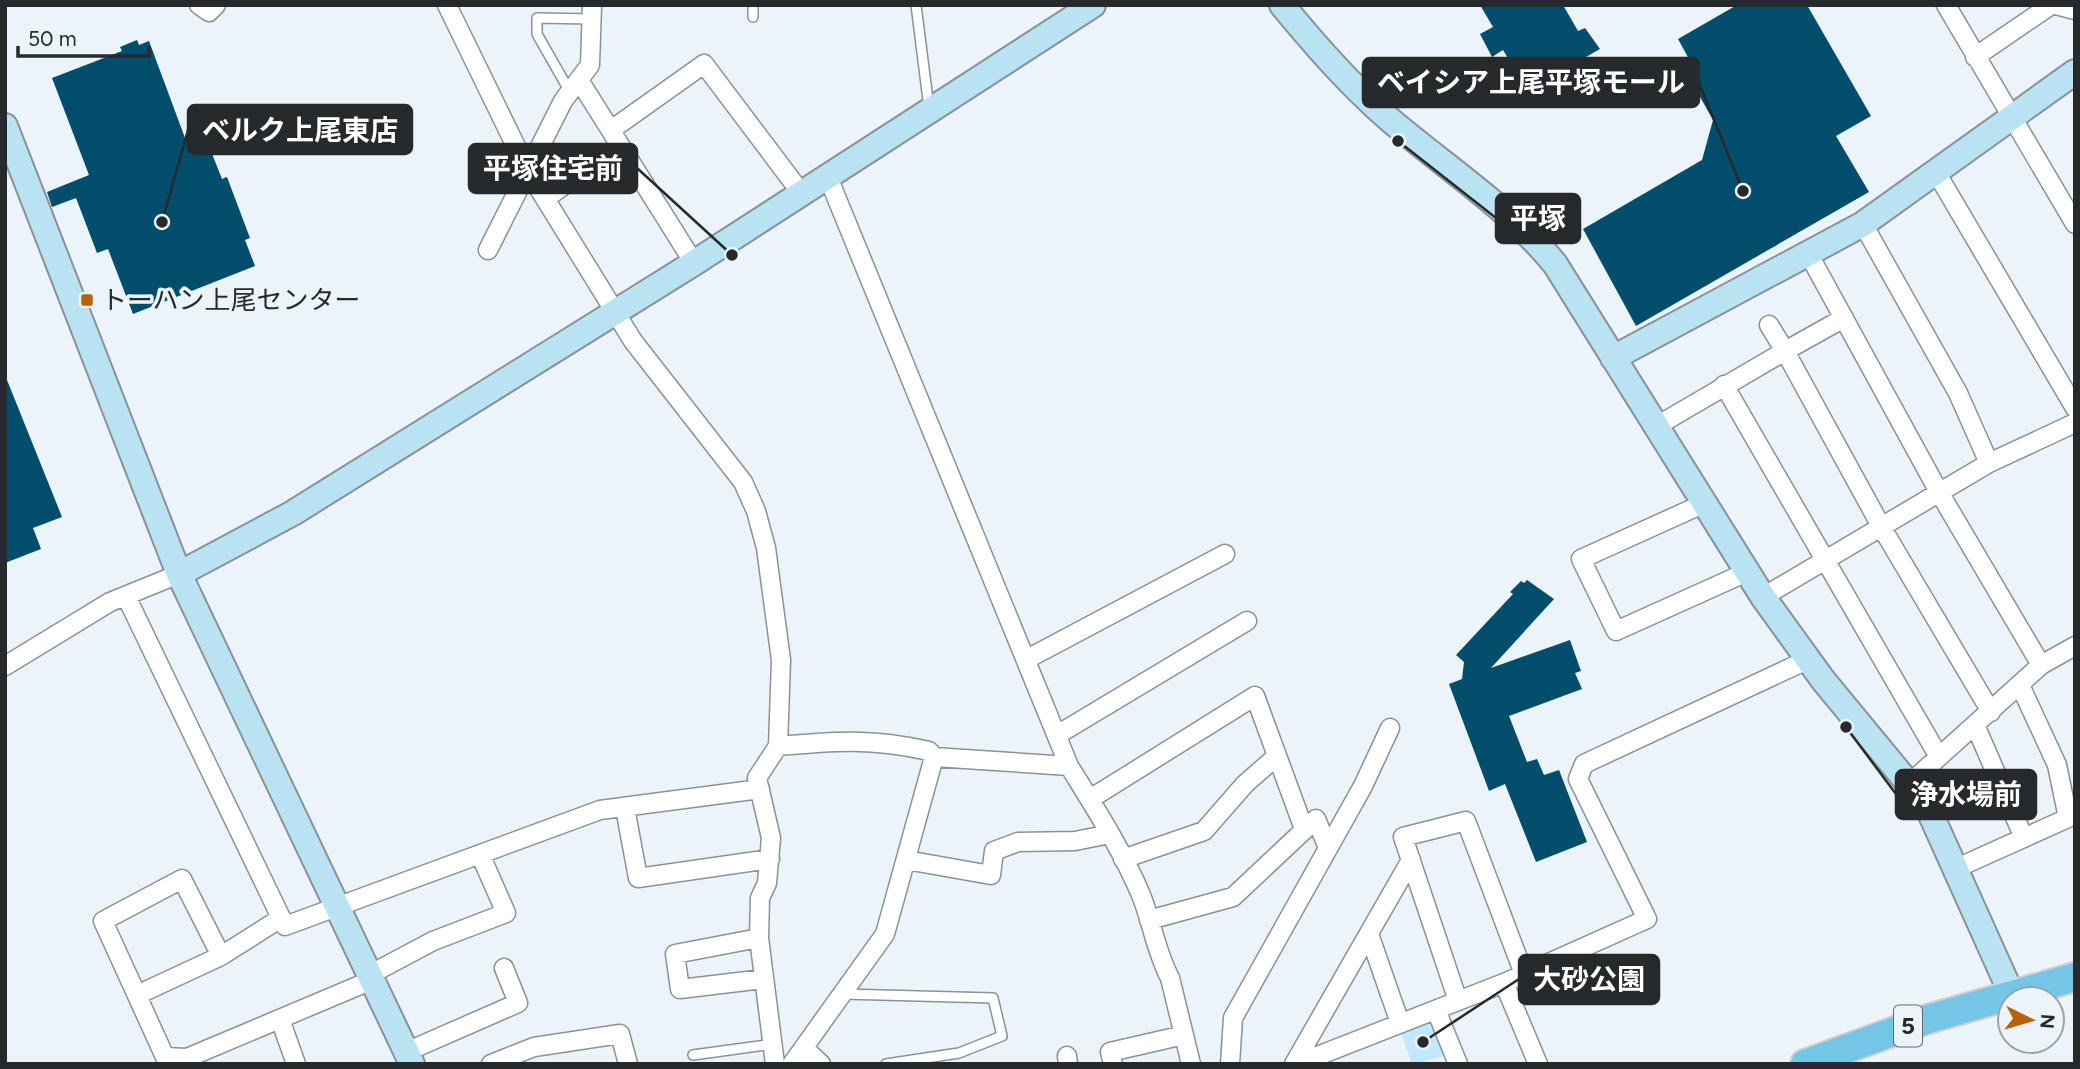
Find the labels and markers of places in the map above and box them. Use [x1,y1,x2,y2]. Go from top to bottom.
callout: ベイシア上尾平塚モール [1363,58,1699,107]
callout: ベルク上尾東店 [188,105,412,154]
callout: 平塚住宅前 [469,144,637,193]
callout: 平塚 [1496,194,1580,243]
place label: トーハン上尾センター [101,284,360,316]
marker: トーハン上尾センター [79,292,95,308]
callout: 浄水場前 [1896,770,2036,819]
callout: 大砂公園 [1519,955,1659,1004]

